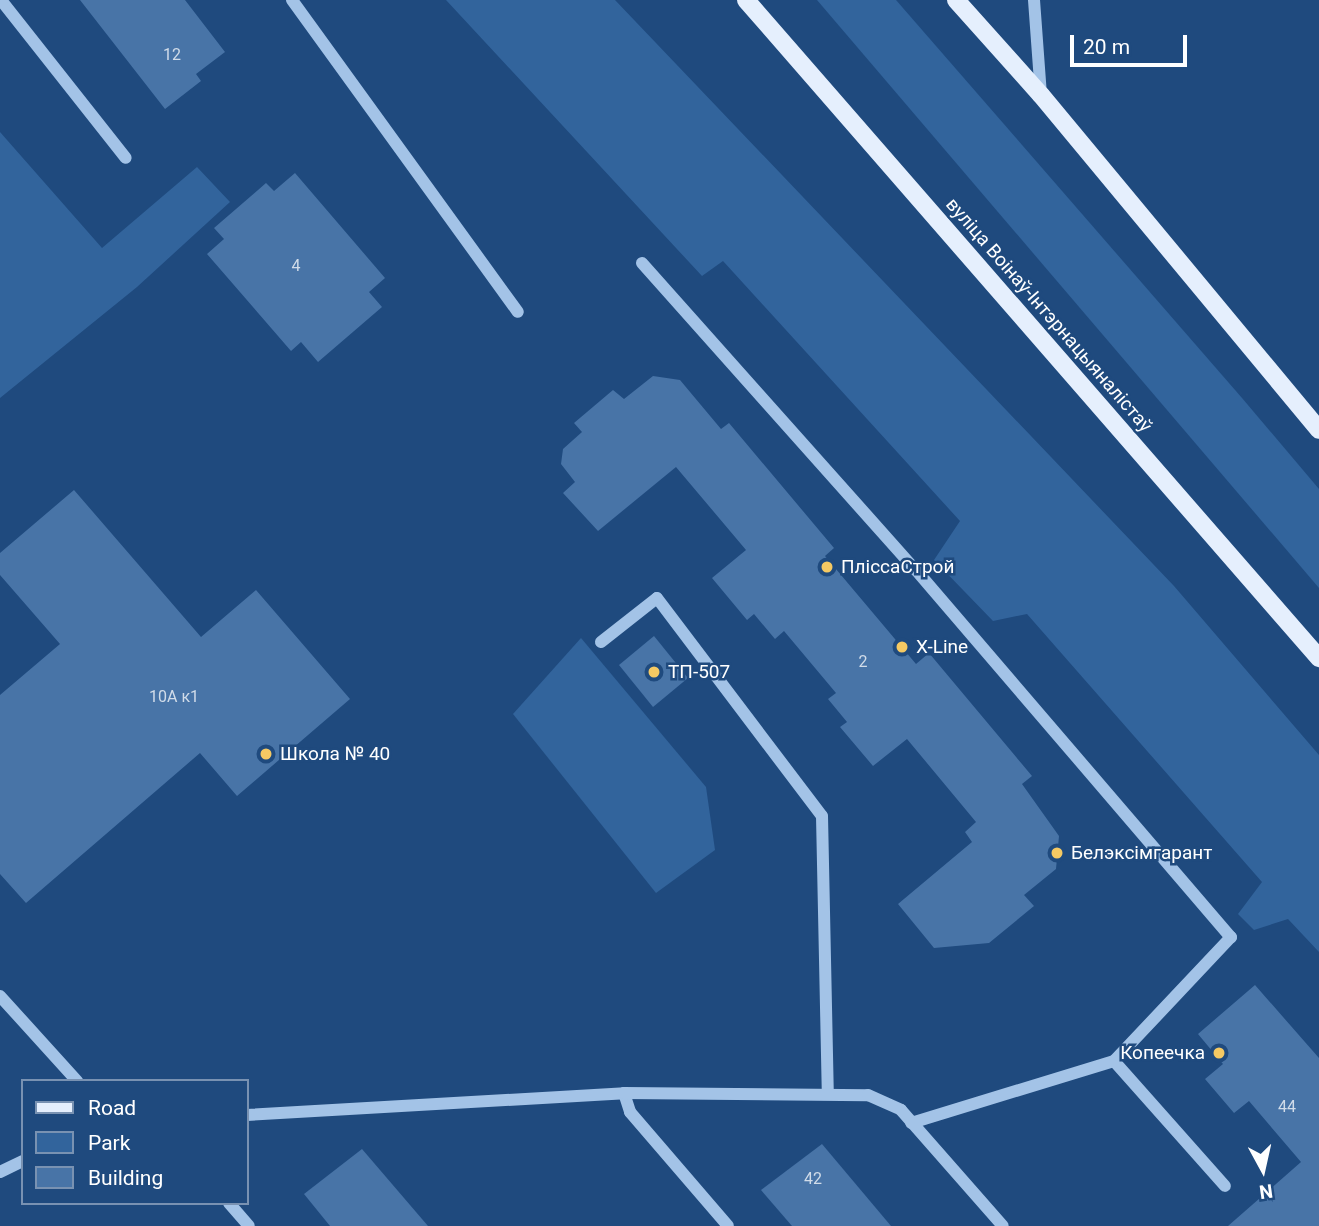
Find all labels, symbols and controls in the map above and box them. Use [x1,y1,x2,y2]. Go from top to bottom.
scale bar [1074,21,1191,65]
text: 20 m [1083,35,1130,59]
house number: 12 [163,45,181,65]
street label: вуліца Воінаў-Інтэрнацыяналістаў [941,193,1157,437]
house number: 4 [292,256,300,276]
place label: ПліссаСтрой [841,556,954,578]
marker: ПліссаСтрой [819,559,835,575]
place label: X-Line [916,636,968,658]
marker: X-Line [894,639,910,655]
house number: 2 [859,652,867,672]
place label: ТП-507 [668,661,730,683]
marker: ТП-507 [646,664,662,680]
house number: 10А к1 [149,687,199,707]
place label: Школа № 40 [280,743,390,765]
marker: Школа № 40 [258,746,274,762]
place label: Белэксімгарант [1071,842,1212,864]
marker: Белэксімгарант [1049,845,1065,861]
place label: Копеечка [1120,1042,1205,1064]
marker: Копеечка [1211,1045,1227,1061]
legend [21,1079,248,1205]
text: Road [88,1096,136,1120]
house number: 44 [1278,1097,1296,1117]
text: Park [88,1131,130,1155]
north arrow [1228,1135,1298,1205]
text: Building [88,1166,163,1190]
house number: 42 [804,1169,822,1189]
text: N [1258,1179,1274,1204]

